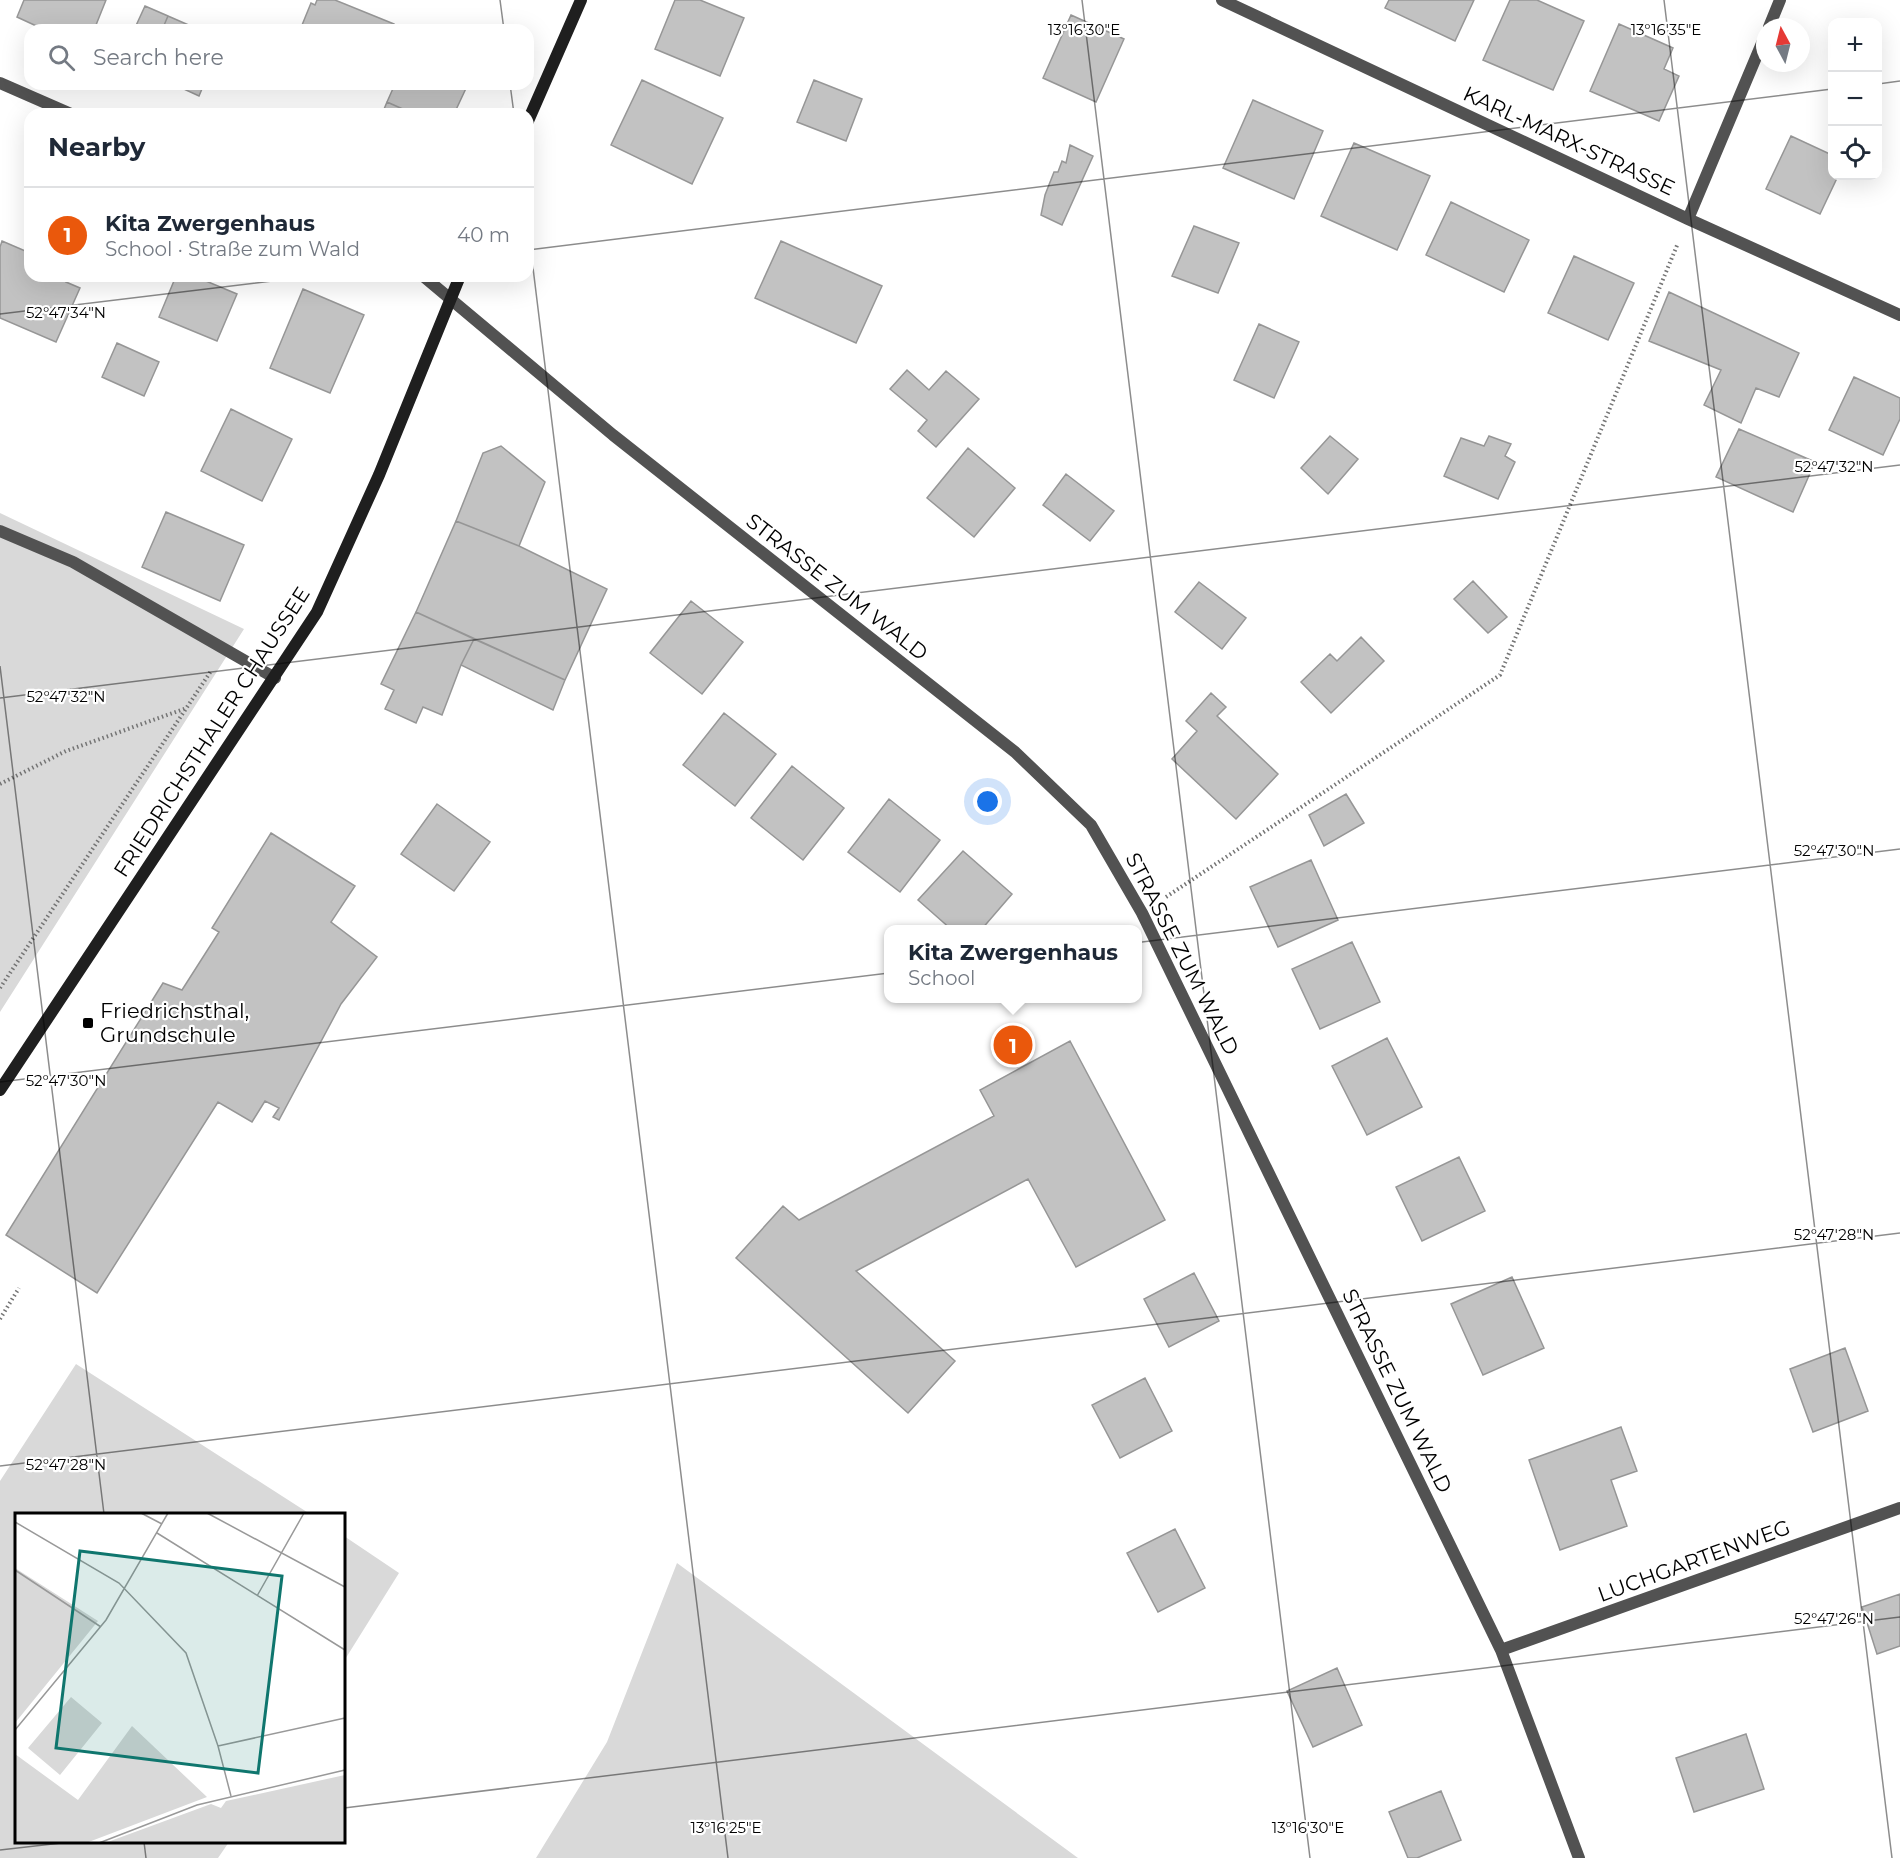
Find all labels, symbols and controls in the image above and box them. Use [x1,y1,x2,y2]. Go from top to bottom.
north arrow [1756,18,1810,72]
map controls [1828,18,1882,180]
button: + [1828,18,1882,72]
text: 13°16'30"E [1048,20,1120,39]
text: 13°16'35"E [1631,20,1701,39]
search box [24,24,534,90]
icon: search [45,41,78,74]
text: Search here [93,44,224,71]
button: − [1828,72,1882,126]
street label: KARL-MARX-STRASSE [1459,81,1679,201]
button: locate [1828,126,1882,180]
text: Nearby [48,131,145,163]
text: Kita Zwergenhaus [105,210,315,237]
text: 1 [64,223,71,247]
text: 40 m [457,223,510,247]
text: School · Straße zum Wald [105,237,360,261]
text: 52°47'34"N [26,303,106,322]
text: 52°47'32"N [1794,457,1874,476]
street label: STRASSE ZUM WALD [742,508,933,665]
street label: FRIEDRICHSTHALER CHAUSSEE [108,582,315,882]
text: 52°47'32"N [26,687,106,706]
your location [973,787,1002,816]
text: 52°47'30"N [1794,841,1874,860]
street label: STRASSE ZUM WALD [1121,848,1244,1059]
popup [884,925,1142,1003]
text: Kita Zwergenhaus [908,939,1118,966]
text: School [908,966,975,990]
place label: Friedrichsthal, Grundschule [100,998,249,1047]
marker: Friedrichsthal, Grundschule [81,1016,95,1030]
pin: 1 [994,1022,1032,1068]
text: 52°47'30"N [26,1071,106,1090]
text: 52°47'28"N [1794,1225,1874,1244]
street label: STRASSE ZUM WALD [1337,1285,1458,1497]
text: 52°47'28"N [26,1455,106,1474]
inset map [15,1513,345,1843]
street label: LUCHGARTENWEG [1594,1514,1794,1607]
text: 52°47'26"N [1794,1609,1874,1628]
text: 13°16'25"E [690,1818,762,1837]
text: 13°16'30"E [1272,1818,1344,1837]

